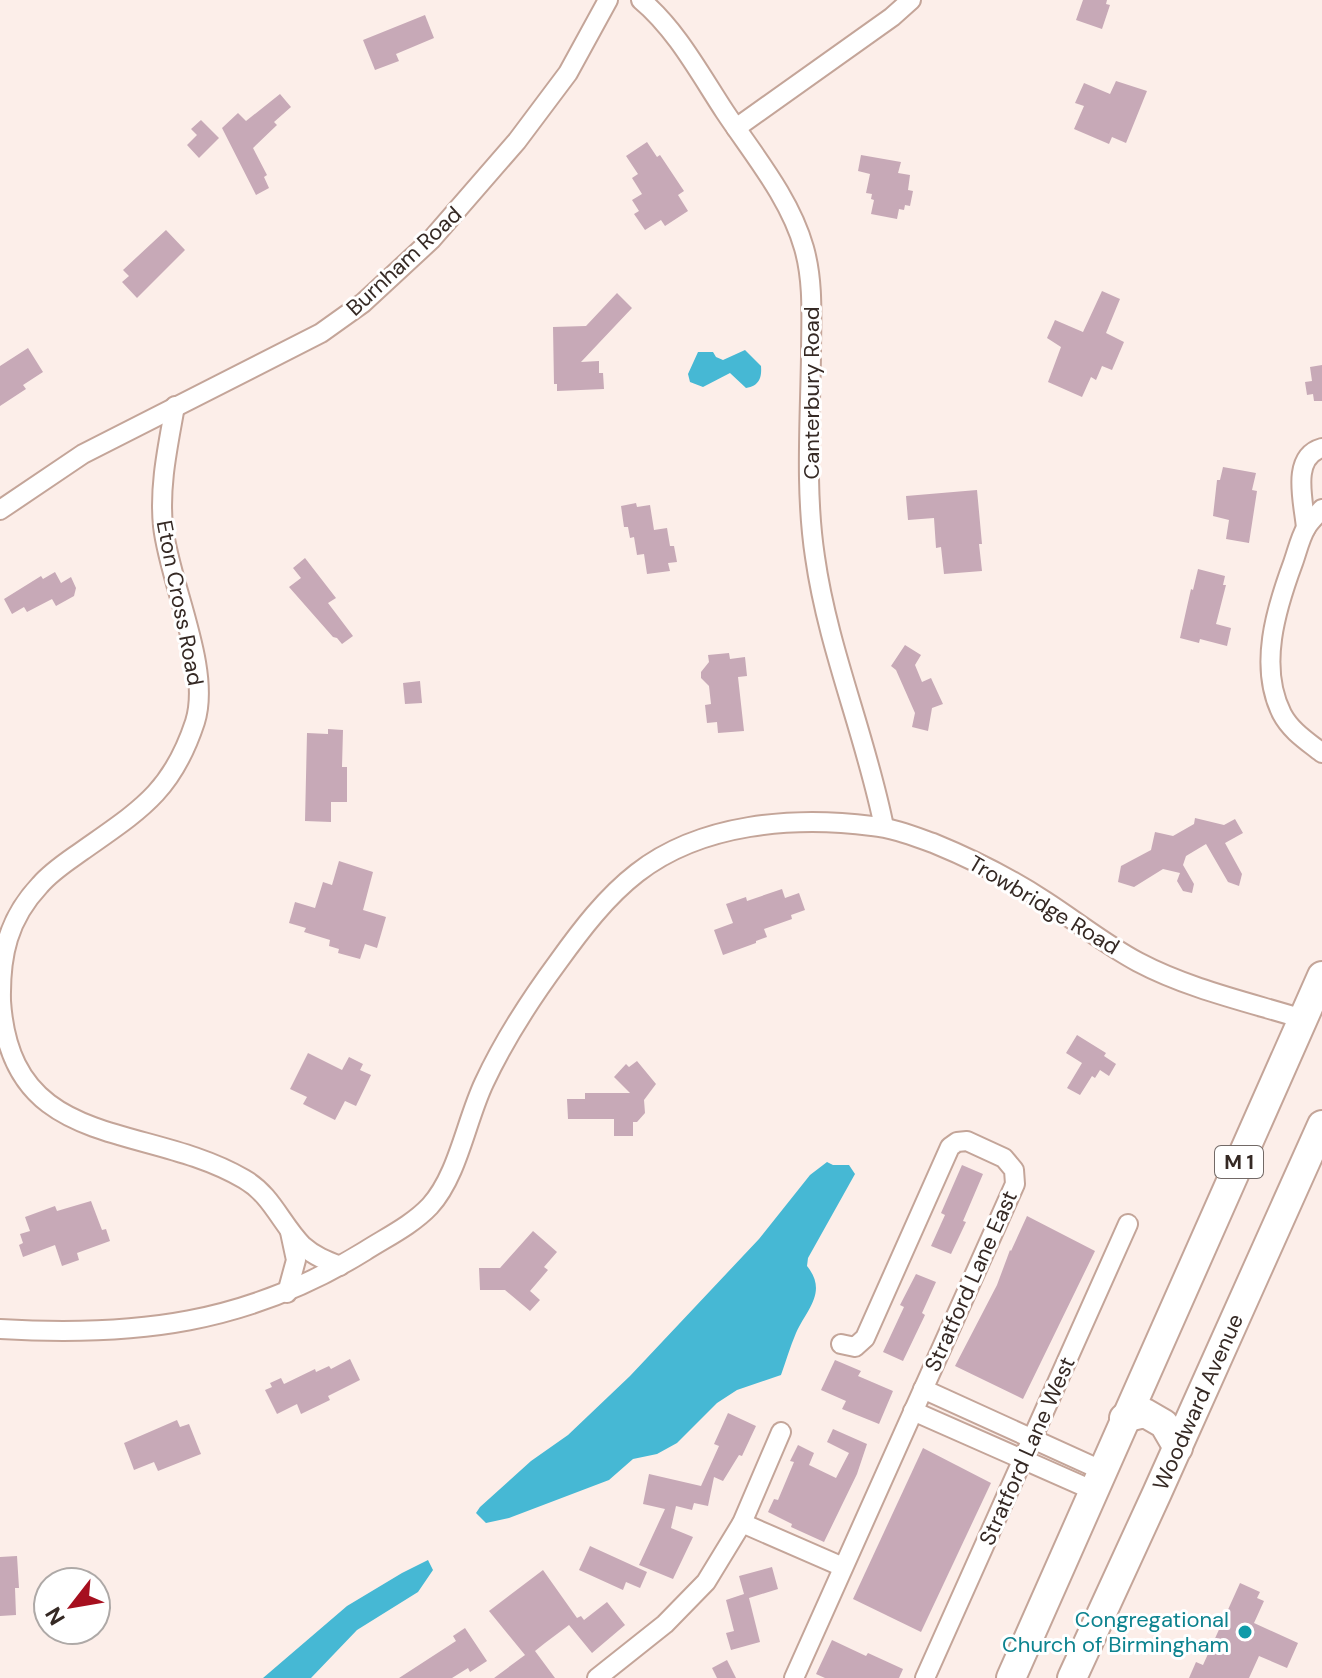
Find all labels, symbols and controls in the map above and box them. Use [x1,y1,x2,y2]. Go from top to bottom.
street label: Burnham Road [340,200,468,322]
street label: Canterbury Road [797,306,826,480]
street label: Eton Cross Road [150,518,210,688]
street label: Trowbridge Road [963,849,1125,961]
road number: M 1 [1215,1146,1263,1178]
street label: Stratford Lane East [918,1186,1024,1376]
street label: Woodward Avenue [1146,1309,1250,1495]
street label: Stratford Lane West [972,1352,1082,1550]
north arrow [32,1566,112,1646]
text: N [39,1602,72,1630]
place label: Congregational Church of Birmingham [1002,1605,1229,1659]
marker: Congregational Church of Birmingham [1236,1623,1254,1641]

